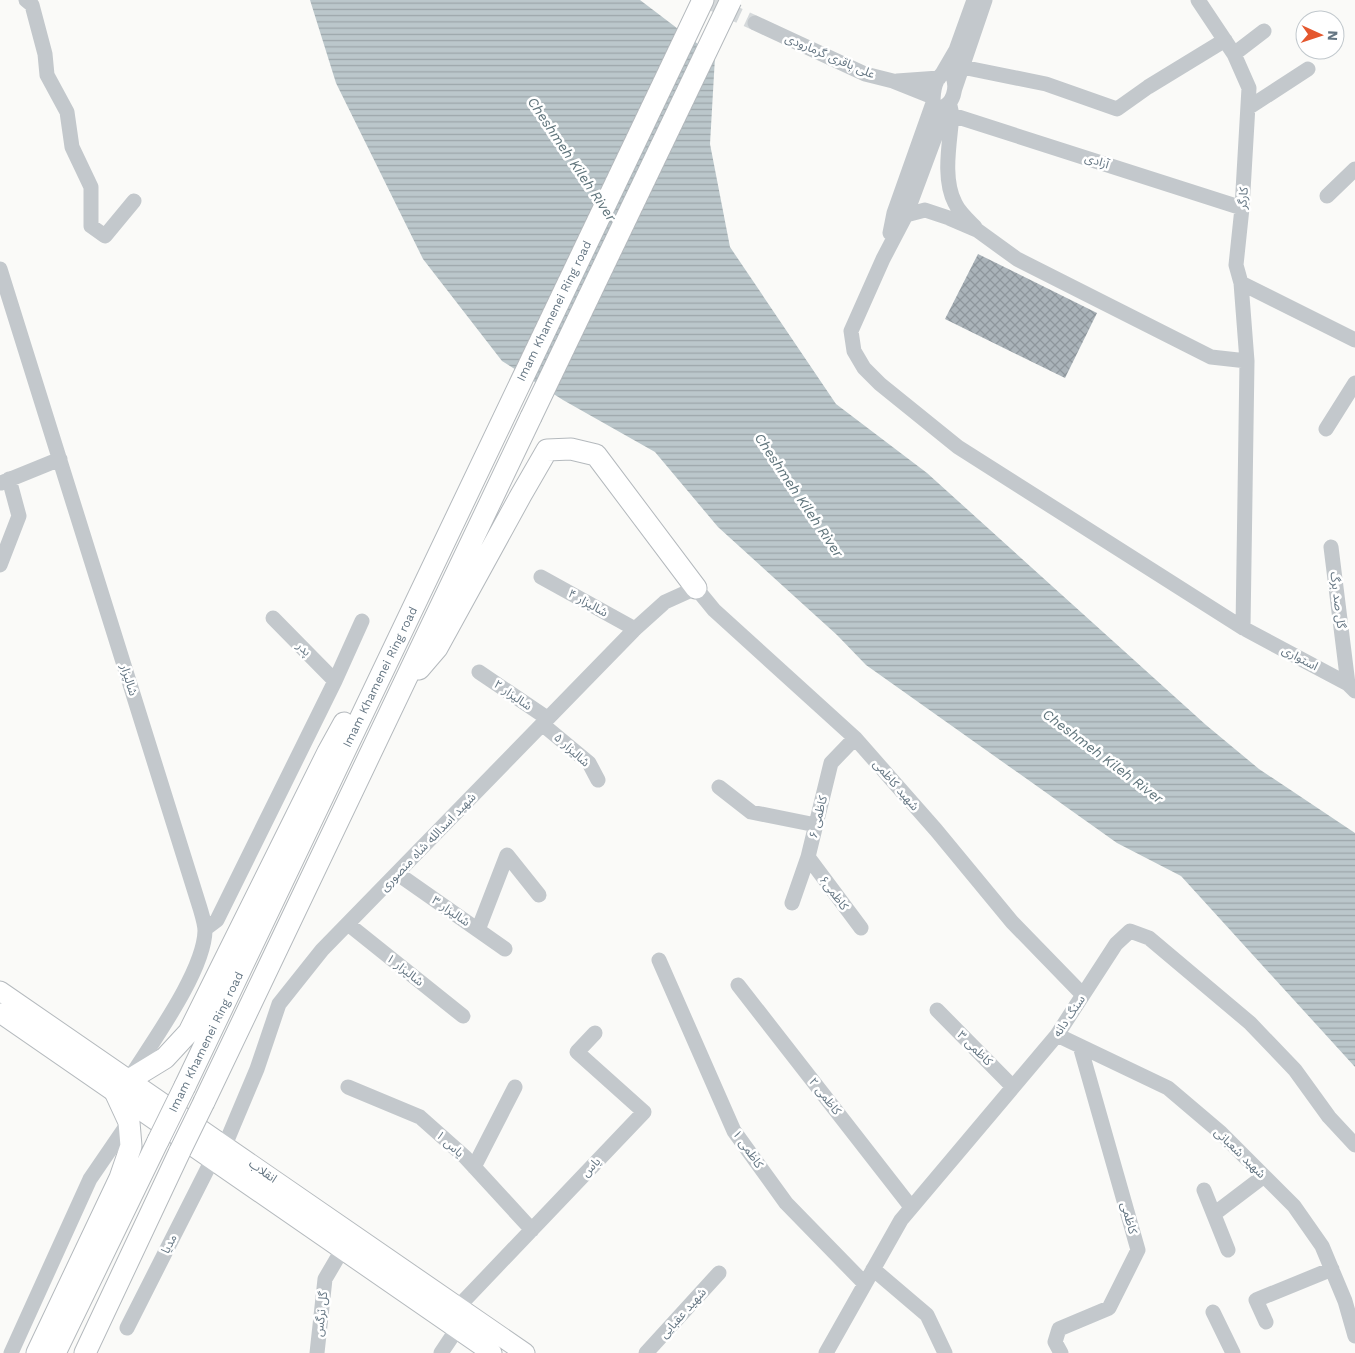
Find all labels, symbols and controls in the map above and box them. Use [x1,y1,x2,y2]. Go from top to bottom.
north arrow [1295,10,1345,60]
text: N [1325,30,1341,41]
street label: علی باقری گرمارودی [783,31,877,81]
water label: Cheshmeh Kileh River [524,94,620,225]
street label: آزادی [1083,151,1111,172]
street label: کارگر [1235,185,1251,210]
street label: Imam Khamenei Ring road [514,238,594,384]
water label: Cheshmeh Kileh River [751,430,847,561]
street label: گل صد برگ [1328,571,1349,630]
street label: شالیزار ۴ [566,586,610,620]
street label: Imam Khamenei Ring road [340,604,420,750]
street label: پدر [292,638,314,660]
street label: استواری [1280,643,1321,673]
street label: شالیزار [117,662,140,697]
street label: شالیزار ۲ [491,677,535,713]
water label: Cheshmeh Kileh River [1040,706,1167,807]
street label: شالیزار ۵ [551,730,593,770]
street label: شهید کاظمی [870,757,922,813]
street label: شهید اسدالله شاه منصوری [377,790,479,894]
street label: کاظمی ۶ [806,793,830,840]
street label: کاظمی۶ [817,873,852,914]
street label: شالیزار ۳ [429,893,473,929]
street label: شالیزار ۱ [384,951,426,989]
street label: Imam Khamenei Ring road [166,969,246,1115]
street label: سنگ دانه [1050,993,1088,1039]
street label: کاظمی ۳ [955,1028,996,1069]
street label: کاظمی ۲ [806,1075,844,1118]
street label: شهید شعبانی [1211,1125,1269,1181]
street label: کاظمی ۱ [730,1127,767,1172]
street label: یاس ۱ [433,1128,467,1160]
street label: یاس [579,1154,604,1180]
street label: انقلاب [246,1156,280,1186]
street label: کاظمی [1118,1201,1140,1236]
street label: مدیا [158,1232,180,1256]
street label: شهید عقبایی [657,1285,709,1341]
street label: گل نرگس [312,1290,330,1337]

